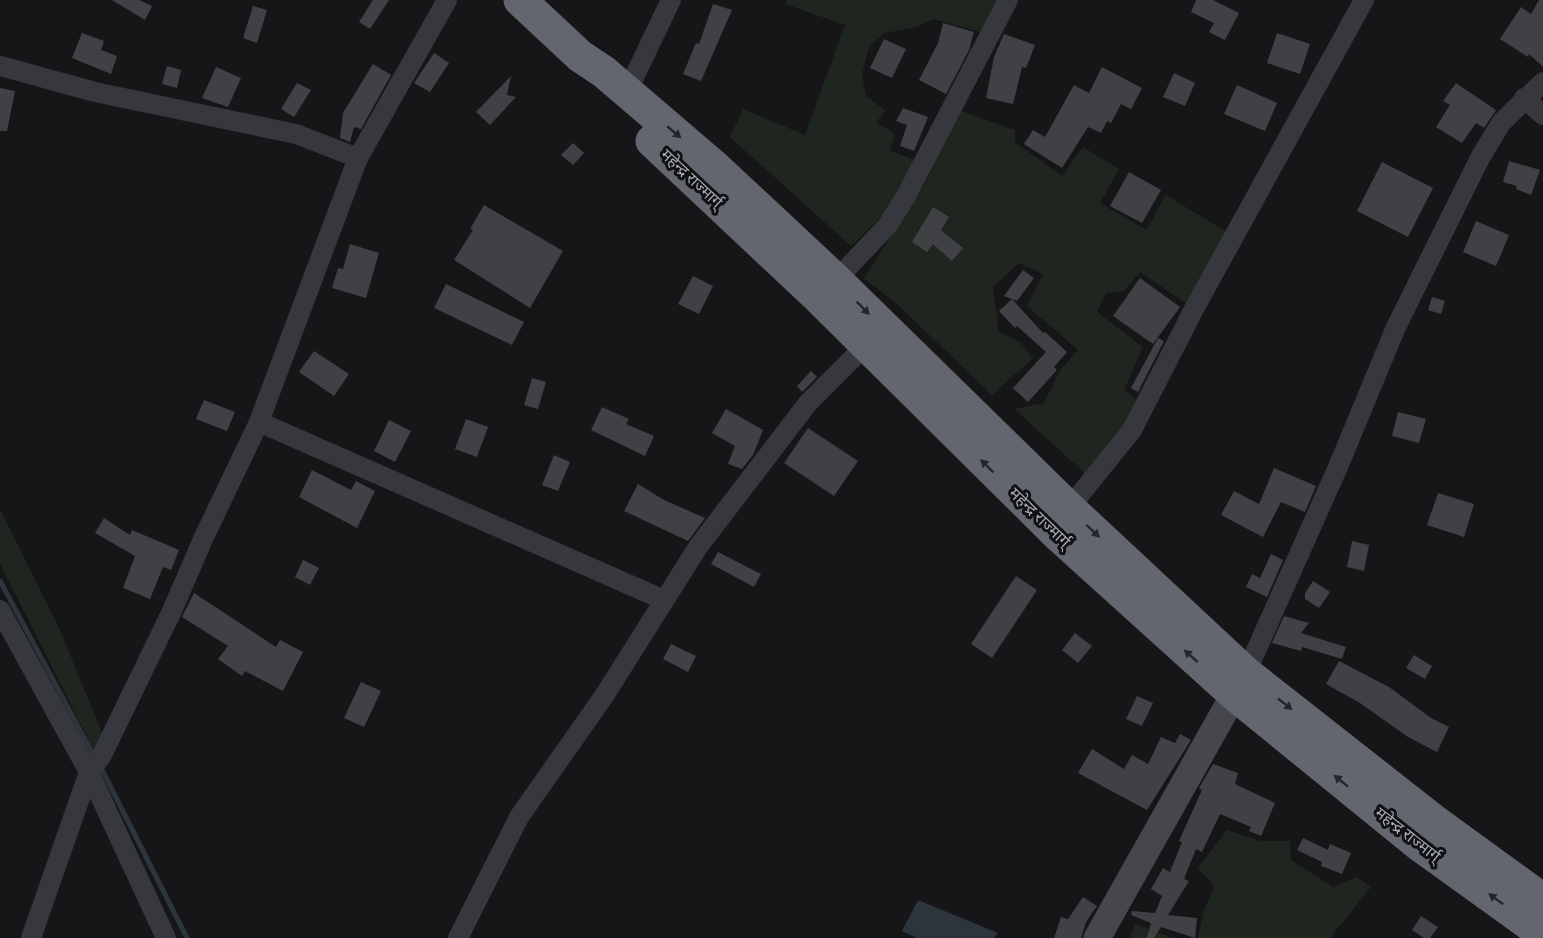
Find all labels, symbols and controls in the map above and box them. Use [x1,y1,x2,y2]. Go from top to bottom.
one-way arrow [666,125,681,138]
street label: महेन्द्र राज्मार्ग् [656,144,730,214]
one-way arrow [856,300,870,315]
one-way arrow [981,459,995,473]
street label: महेन्द्र राज्मार्ग् [1005,482,1078,554]
one-way arrow [1086,524,1101,538]
one-way arrow [1184,650,1199,663]
one-way arrow [1277,697,1293,710]
one-way arrow [1334,775,1349,788]
street label: महेन्द्र राज्मार्ग् [1371,802,1448,868]
one-way arrow [1488,894,1503,906]

